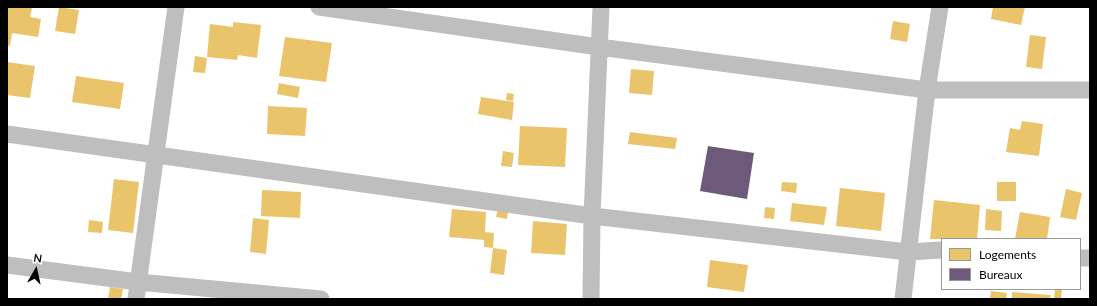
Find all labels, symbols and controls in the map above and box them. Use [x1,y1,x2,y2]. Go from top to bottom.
legend [941,238,1081,290]
text: Logements [979,247,1036,262]
north arrow [16,250,56,290]
text: N [33,251,43,265]
text: Bureaux [979,267,1022,282]

